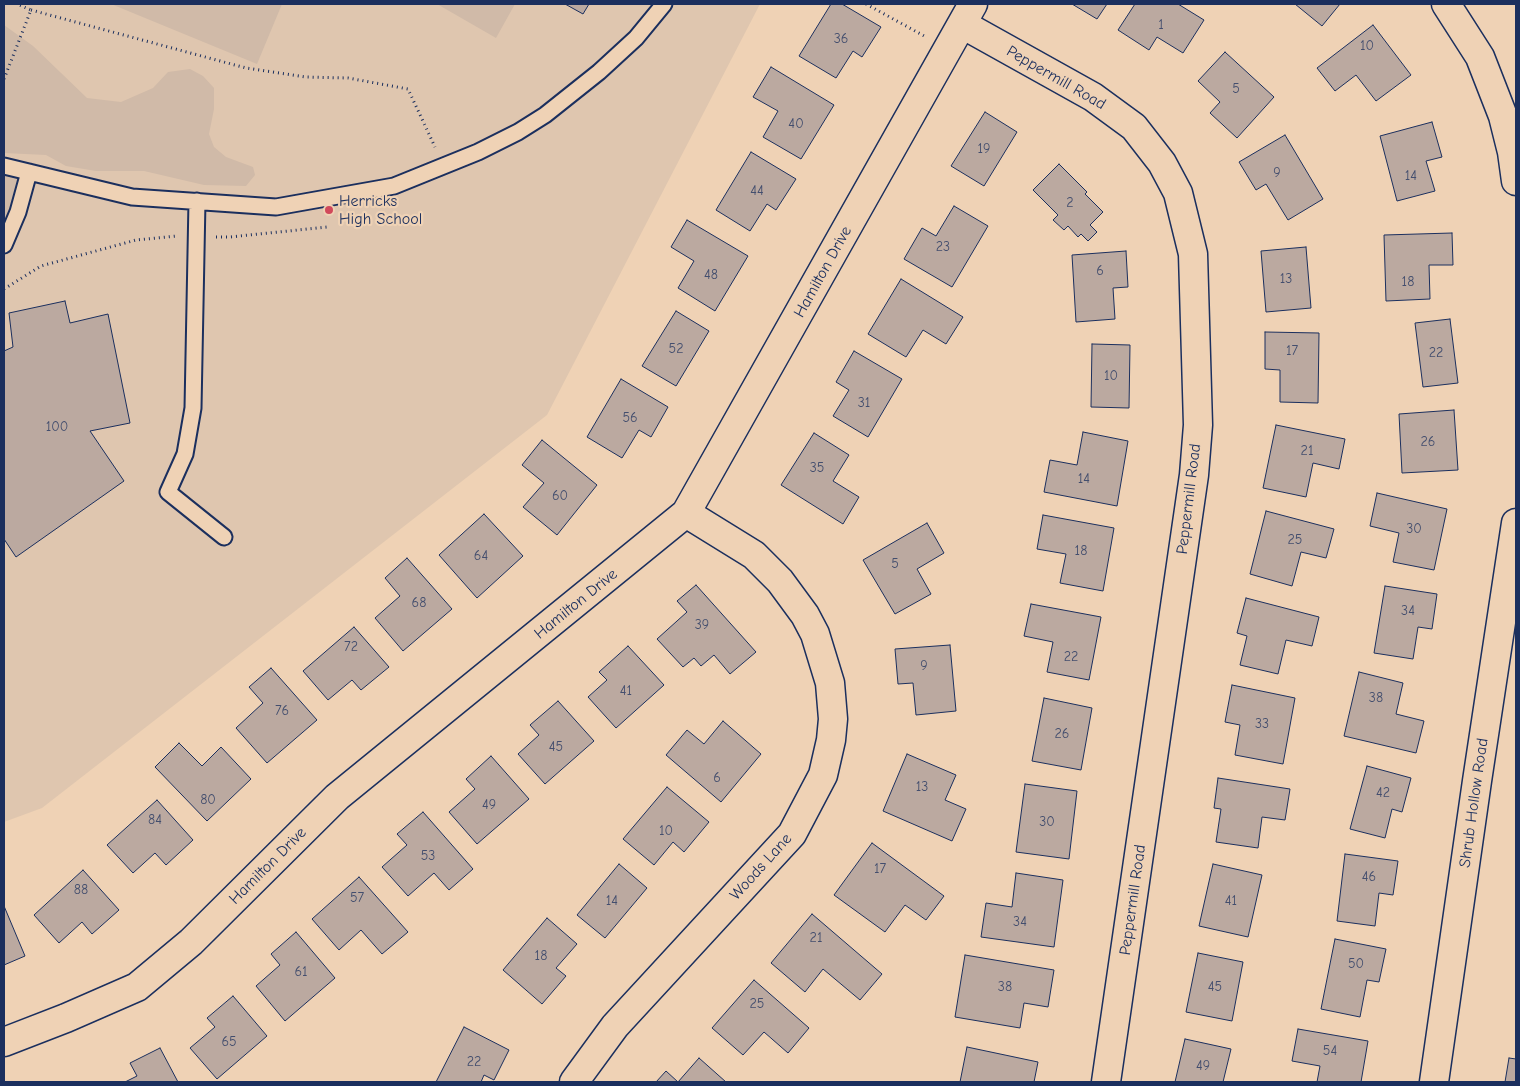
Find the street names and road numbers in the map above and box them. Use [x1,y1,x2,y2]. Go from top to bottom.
street label: Peppermill Road [1003,42,1109,114]
street label: Hamilton Drive [790,223,856,321]
street label: Peppermill Road [1173,443,1205,555]
street label: Hamilton Drive [531,565,621,643]
street label: Shrub Hollow Road [1455,737,1493,869]
street label: Hamilton Drive [225,823,311,909]
street label: Woods Lane [726,830,796,904]
street label: Peppermill Road [1116,843,1150,957]

